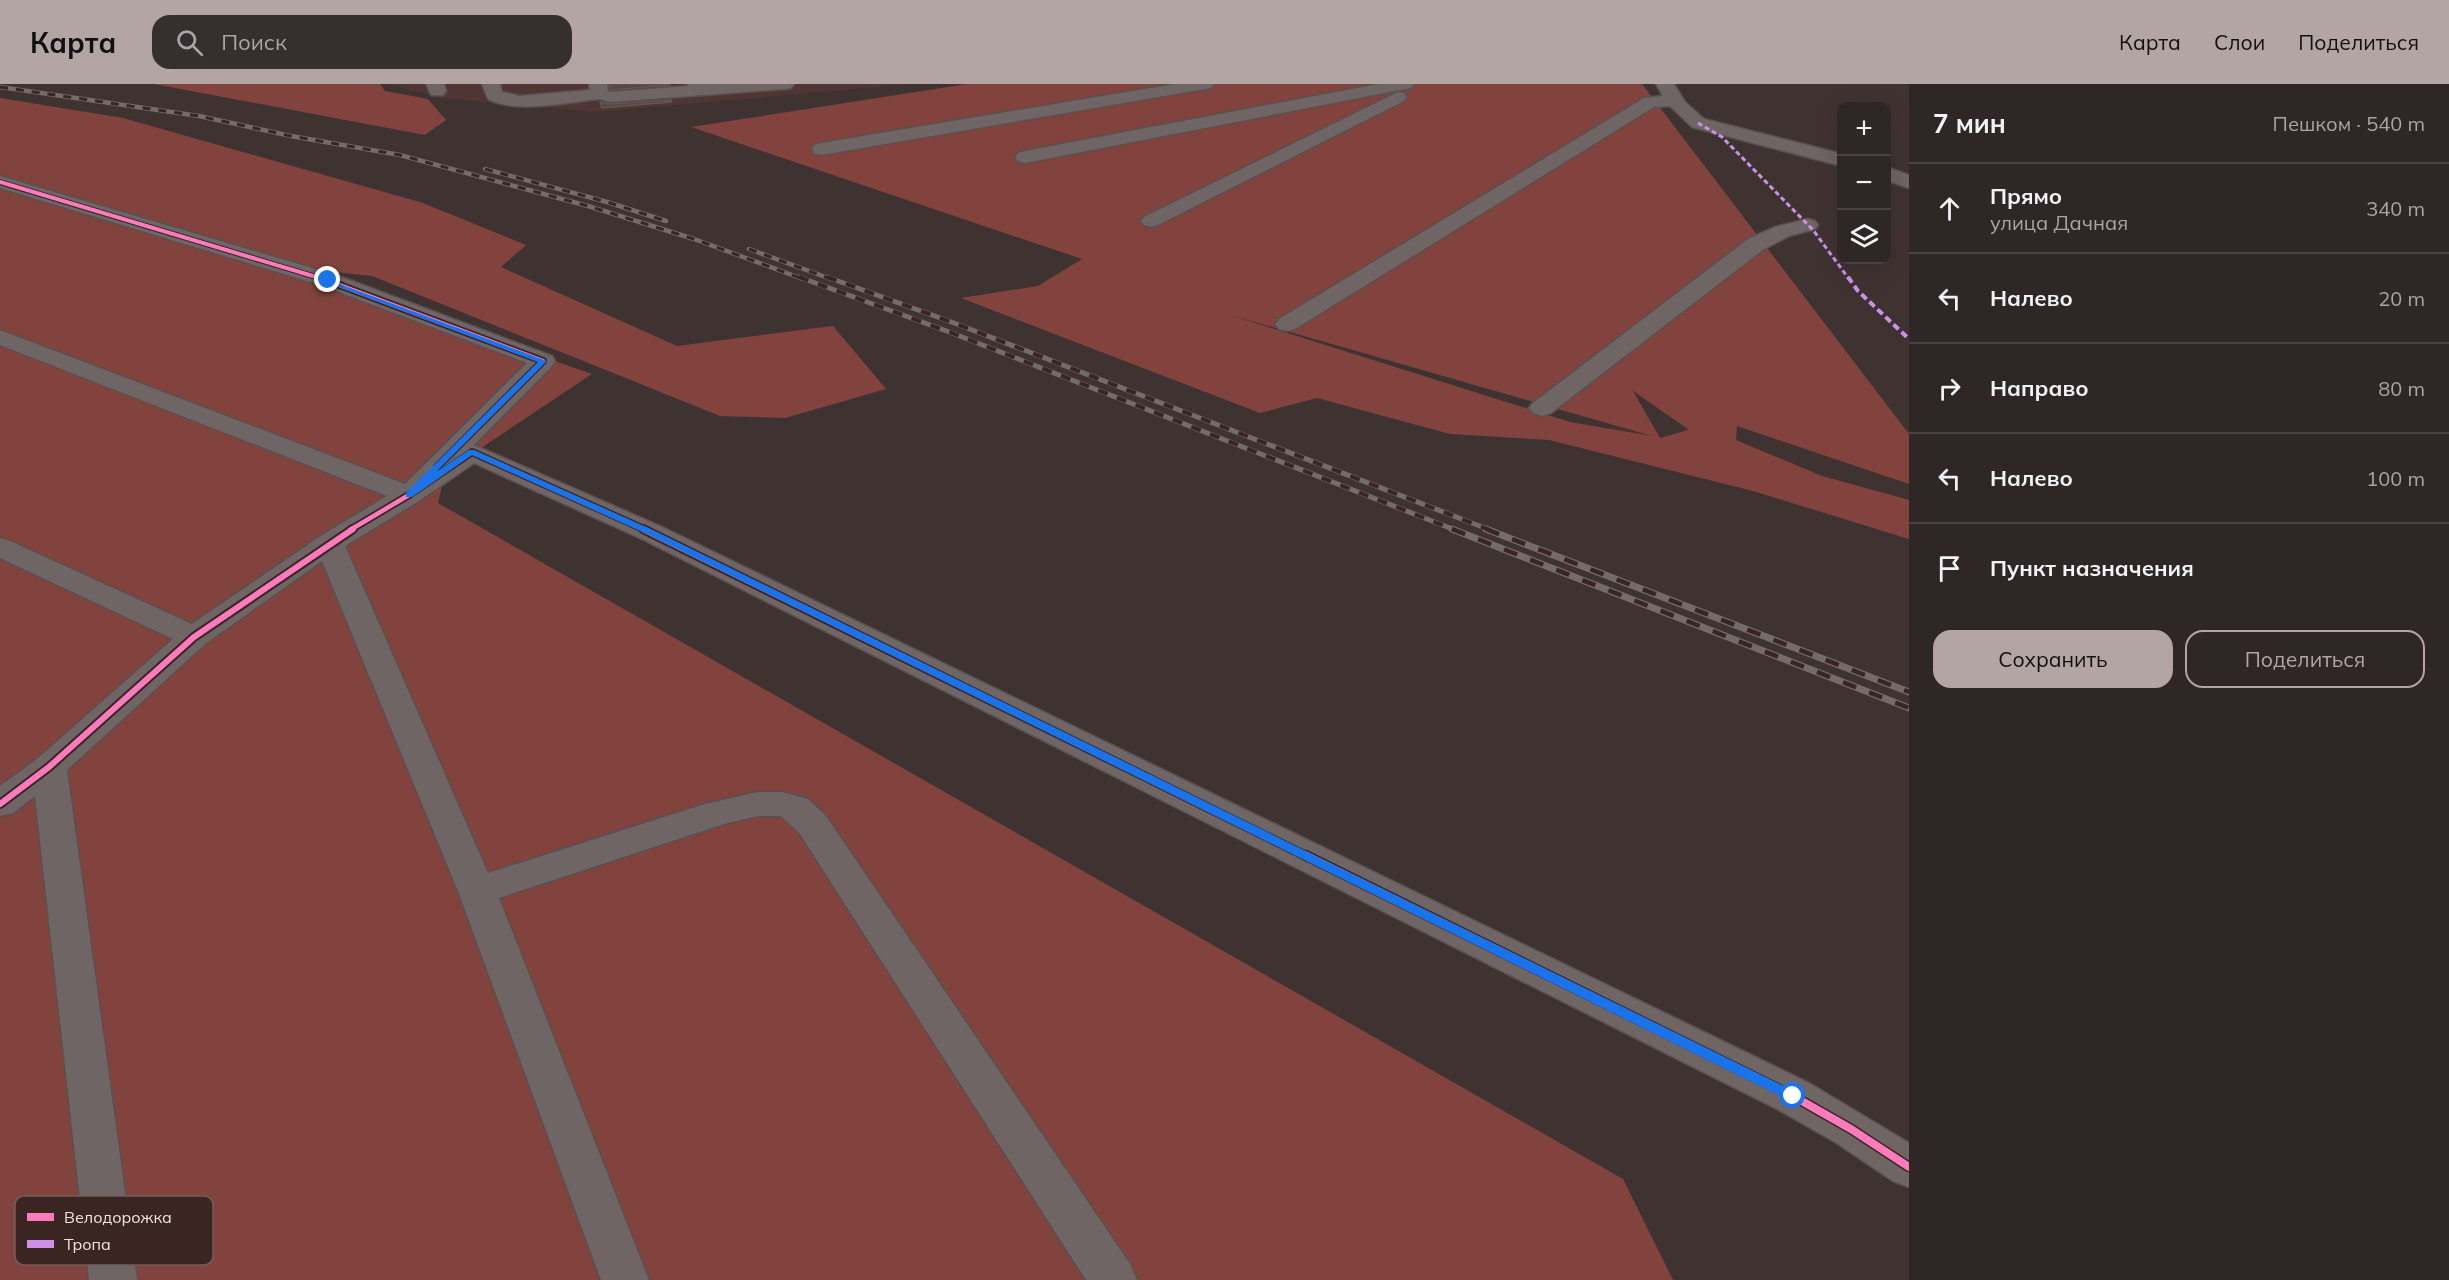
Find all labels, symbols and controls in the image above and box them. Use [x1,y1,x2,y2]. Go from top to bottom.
search box [152,15,572,69]
text: Карта [30,25,116,60]
icon: search [173,26,206,59]
text: Поиск [221,28,287,56]
text: Карта [2119,29,2181,55]
text: Слои [2214,29,2265,55]
text: Поделиться [2298,29,2419,55]
map controls [1837,102,1891,264]
button: + [1837,102,1891,156]
text: 7 мин [1933,107,2006,140]
text: Пешком · 540 m [2273,111,2425,136]
button: − [1837,156,1891,210]
text: Прямо [1990,182,2062,210]
icon: ahead [1933,192,1966,225]
text: 340 m [2366,196,2425,221]
button: layers [1837,210,1891,264]
text: улица Дачная [1990,210,2128,235]
route end [314,266,340,292]
icon: left [1933,282,1966,315]
text: Налево [1990,284,2073,312]
text: 20 m [2378,286,2425,311]
icon: right [1933,372,1966,405]
text: Направо [1990,374,2088,402]
text: 80 m [2378,376,2425,401]
icon: left [1933,462,1966,495]
text: Налево [1990,464,2073,492]
text: 100 m [2366,466,2425,491]
icon: arrive [1933,552,1966,585]
text: Пункт назначения [1990,554,2194,582]
button: Сохранить [1933,630,2173,688]
button: Поделиться [2185,630,2425,688]
route start [1779,1082,1805,1108]
legend [15,1196,213,1265]
text: Велодорожка [64,1207,172,1227]
text: Тропа [64,1234,111,1254]

